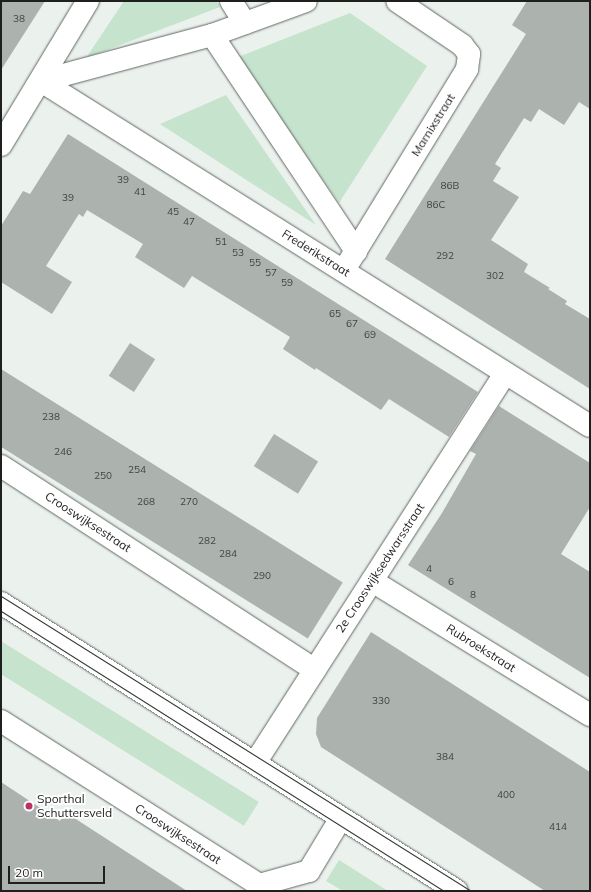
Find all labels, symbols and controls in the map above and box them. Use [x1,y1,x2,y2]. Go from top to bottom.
house number: 38 [13,13,25,25]
street label: Marnixstraat [408,91,458,159]
house number: 39 [117,174,129,186]
house number: 86B [441,180,459,192]
house number: 41 [134,186,146,198]
house number: 39 [62,192,74,204]
house number: 86C [427,199,445,211]
house number: 45 [167,206,179,218]
house number: 47 [183,216,195,228]
street label: Frederikstraat [279,226,353,280]
house number: 51 [215,236,227,248]
house number: 53 [232,247,244,259]
house number: 292 [436,250,454,262]
house number: 55 [249,257,261,269]
house number: 57 [265,267,277,279]
house number: 302 [486,270,504,282]
house number: 59 [281,277,293,289]
house number: 65 [329,308,341,320]
house number: 67 [346,318,358,330]
house number: 69 [364,329,376,341]
house number: 238 [42,411,60,423]
house number: 246 [54,446,72,458]
house number: 254 [128,464,146,476]
house number: 250 [94,470,112,482]
street label: Crooswijksestraat [42,489,134,555]
house number: 268 [137,496,155,508]
house number: 270 [180,496,198,508]
street label: 2e Crooswijksedwarsstraat [333,501,427,635]
house number: 282 [198,535,216,547]
house number: 284 [219,548,237,560]
house number: 4 [426,563,432,575]
house number: 290 [253,570,271,582]
house number: 6 [448,576,454,588]
house number: 8 [470,589,476,601]
street label: Rubroekstraat [444,621,518,675]
house number: 330 [372,695,390,707]
house number: 384 [436,751,454,763]
house number: 400 [497,789,515,801]
place label: Sporthal Schuttersveld [37,792,112,820]
marker: Sporthal Schuttersveld [24,801,34,811]
street label: Crooswijksestraat [132,801,224,867]
house number: 414 [549,821,567,833]
scale bar [10,858,107,884]
text: 20 m [15,865,43,880]

